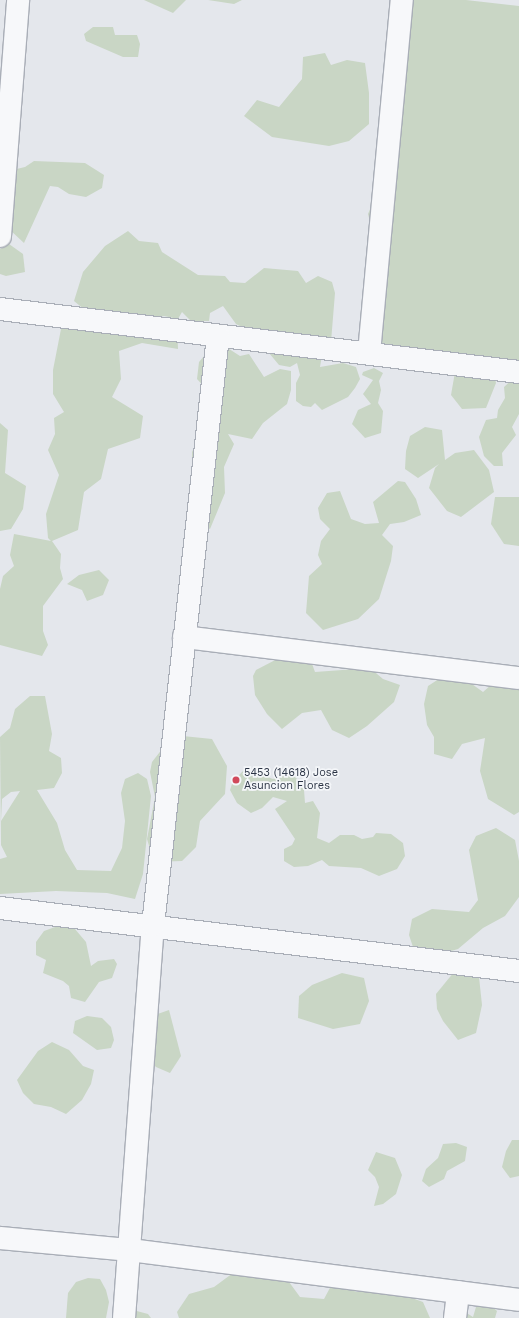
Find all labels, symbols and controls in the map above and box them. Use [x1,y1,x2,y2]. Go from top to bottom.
place label: 5453 (14618) Jose Asuncion Flores [244,767,338,793]
marker: 5453 (14618) Jose Asuncion Flores [231,775,241,785]

